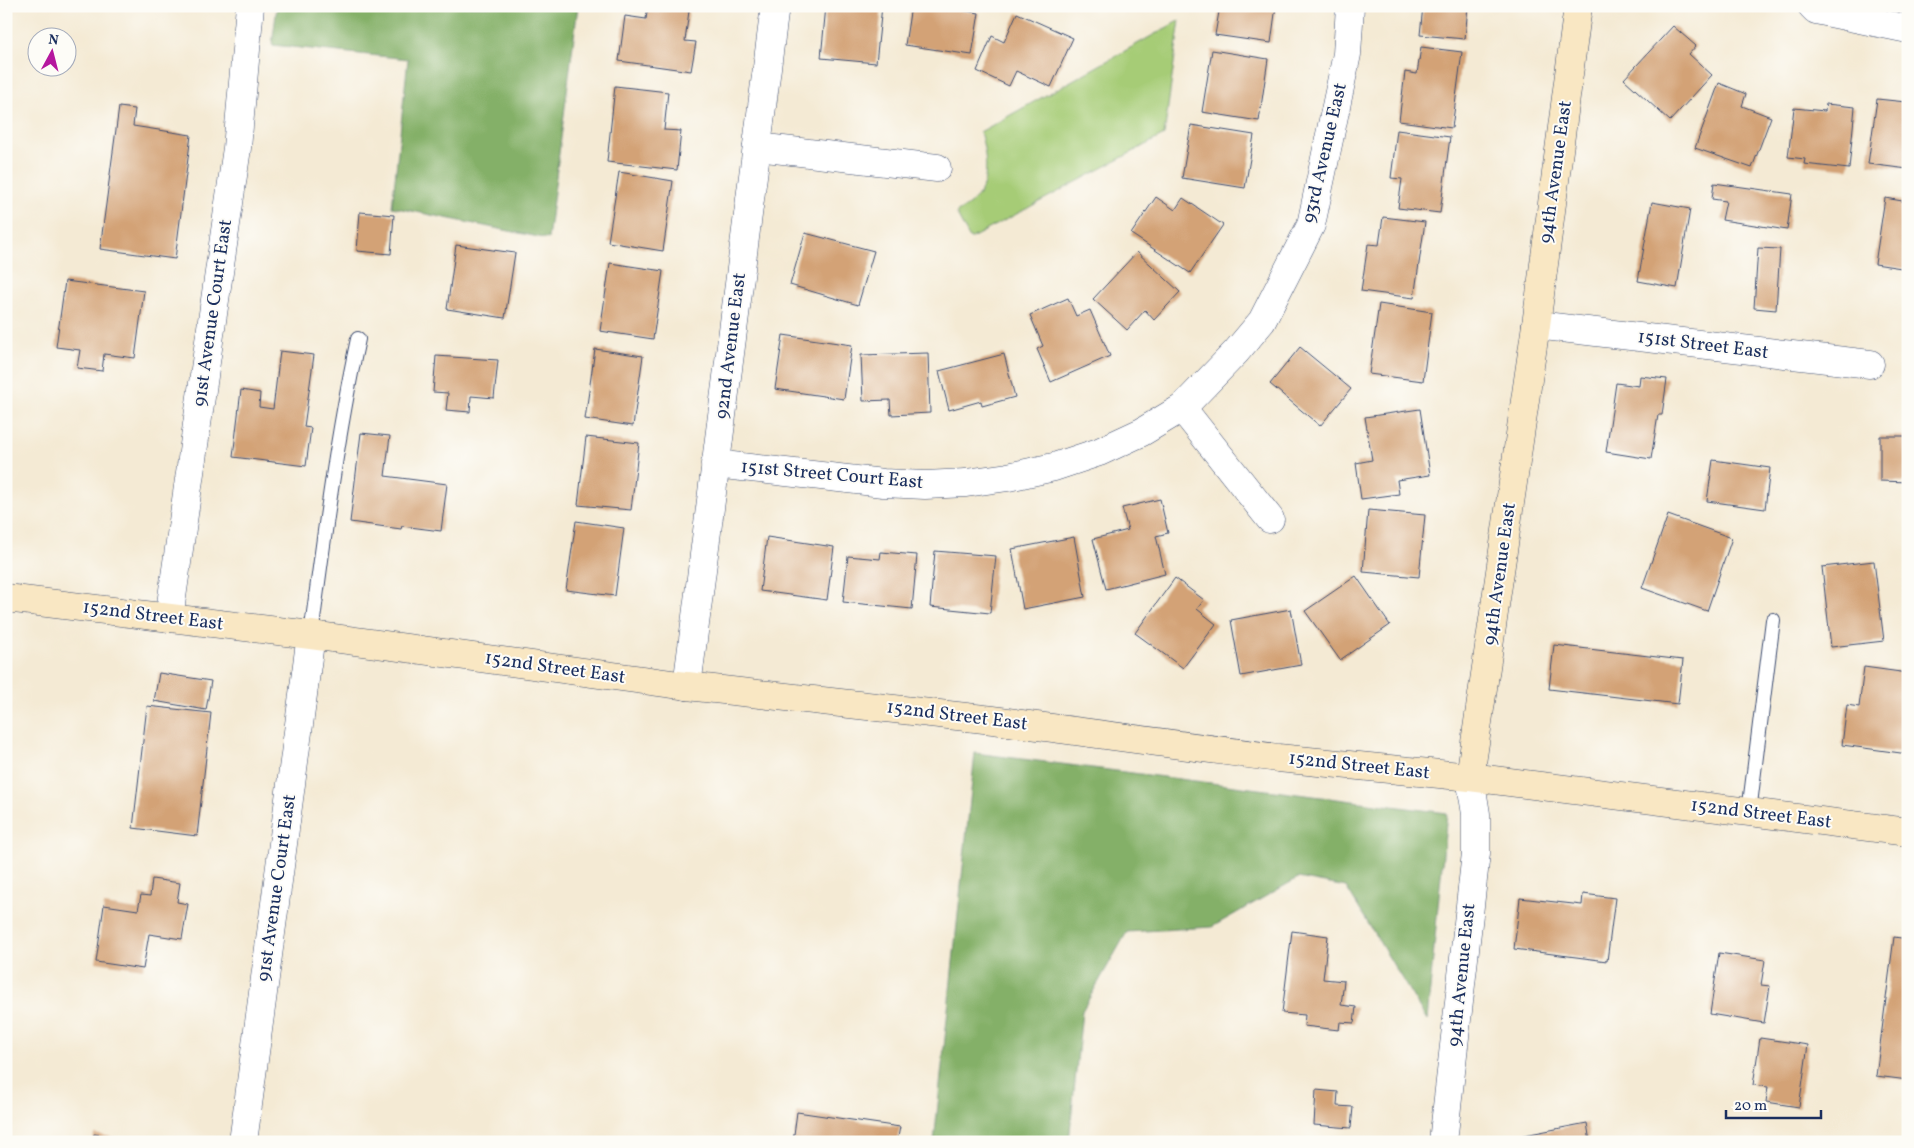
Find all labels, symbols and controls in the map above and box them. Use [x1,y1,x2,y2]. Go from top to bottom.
north arrow [28,28,78,78]
text: N [47,31,60,51]
street label: 93rd Avenue East [1296,80,1354,226]
street label: 94th Avenue East [1533,98,1579,245]
street label: 91st Avenue Court East [187,217,239,408]
street label: 92nd Avenue East [709,271,753,421]
street label: 151st Street East [1636,324,1770,366]
street label: 151st Street Court East [739,454,925,496]
street label: 94th Avenue East [1477,500,1523,647]
street label: 152nd Street East [81,594,225,638]
street label: 152nd Street East [483,645,627,691]
street label: 152nd Street East [885,694,1029,738]
street label: 152nd Street East [1287,746,1431,786]
street label: 91st Avenue Court East [251,792,303,983]
street label: 152nd Street East [1689,792,1833,836]
street label: 94th Avenue East [1442,902,1482,1048]
scale bar [1726,1088,1822,1120]
text: 20 m [1734,1096,1767,1117]

